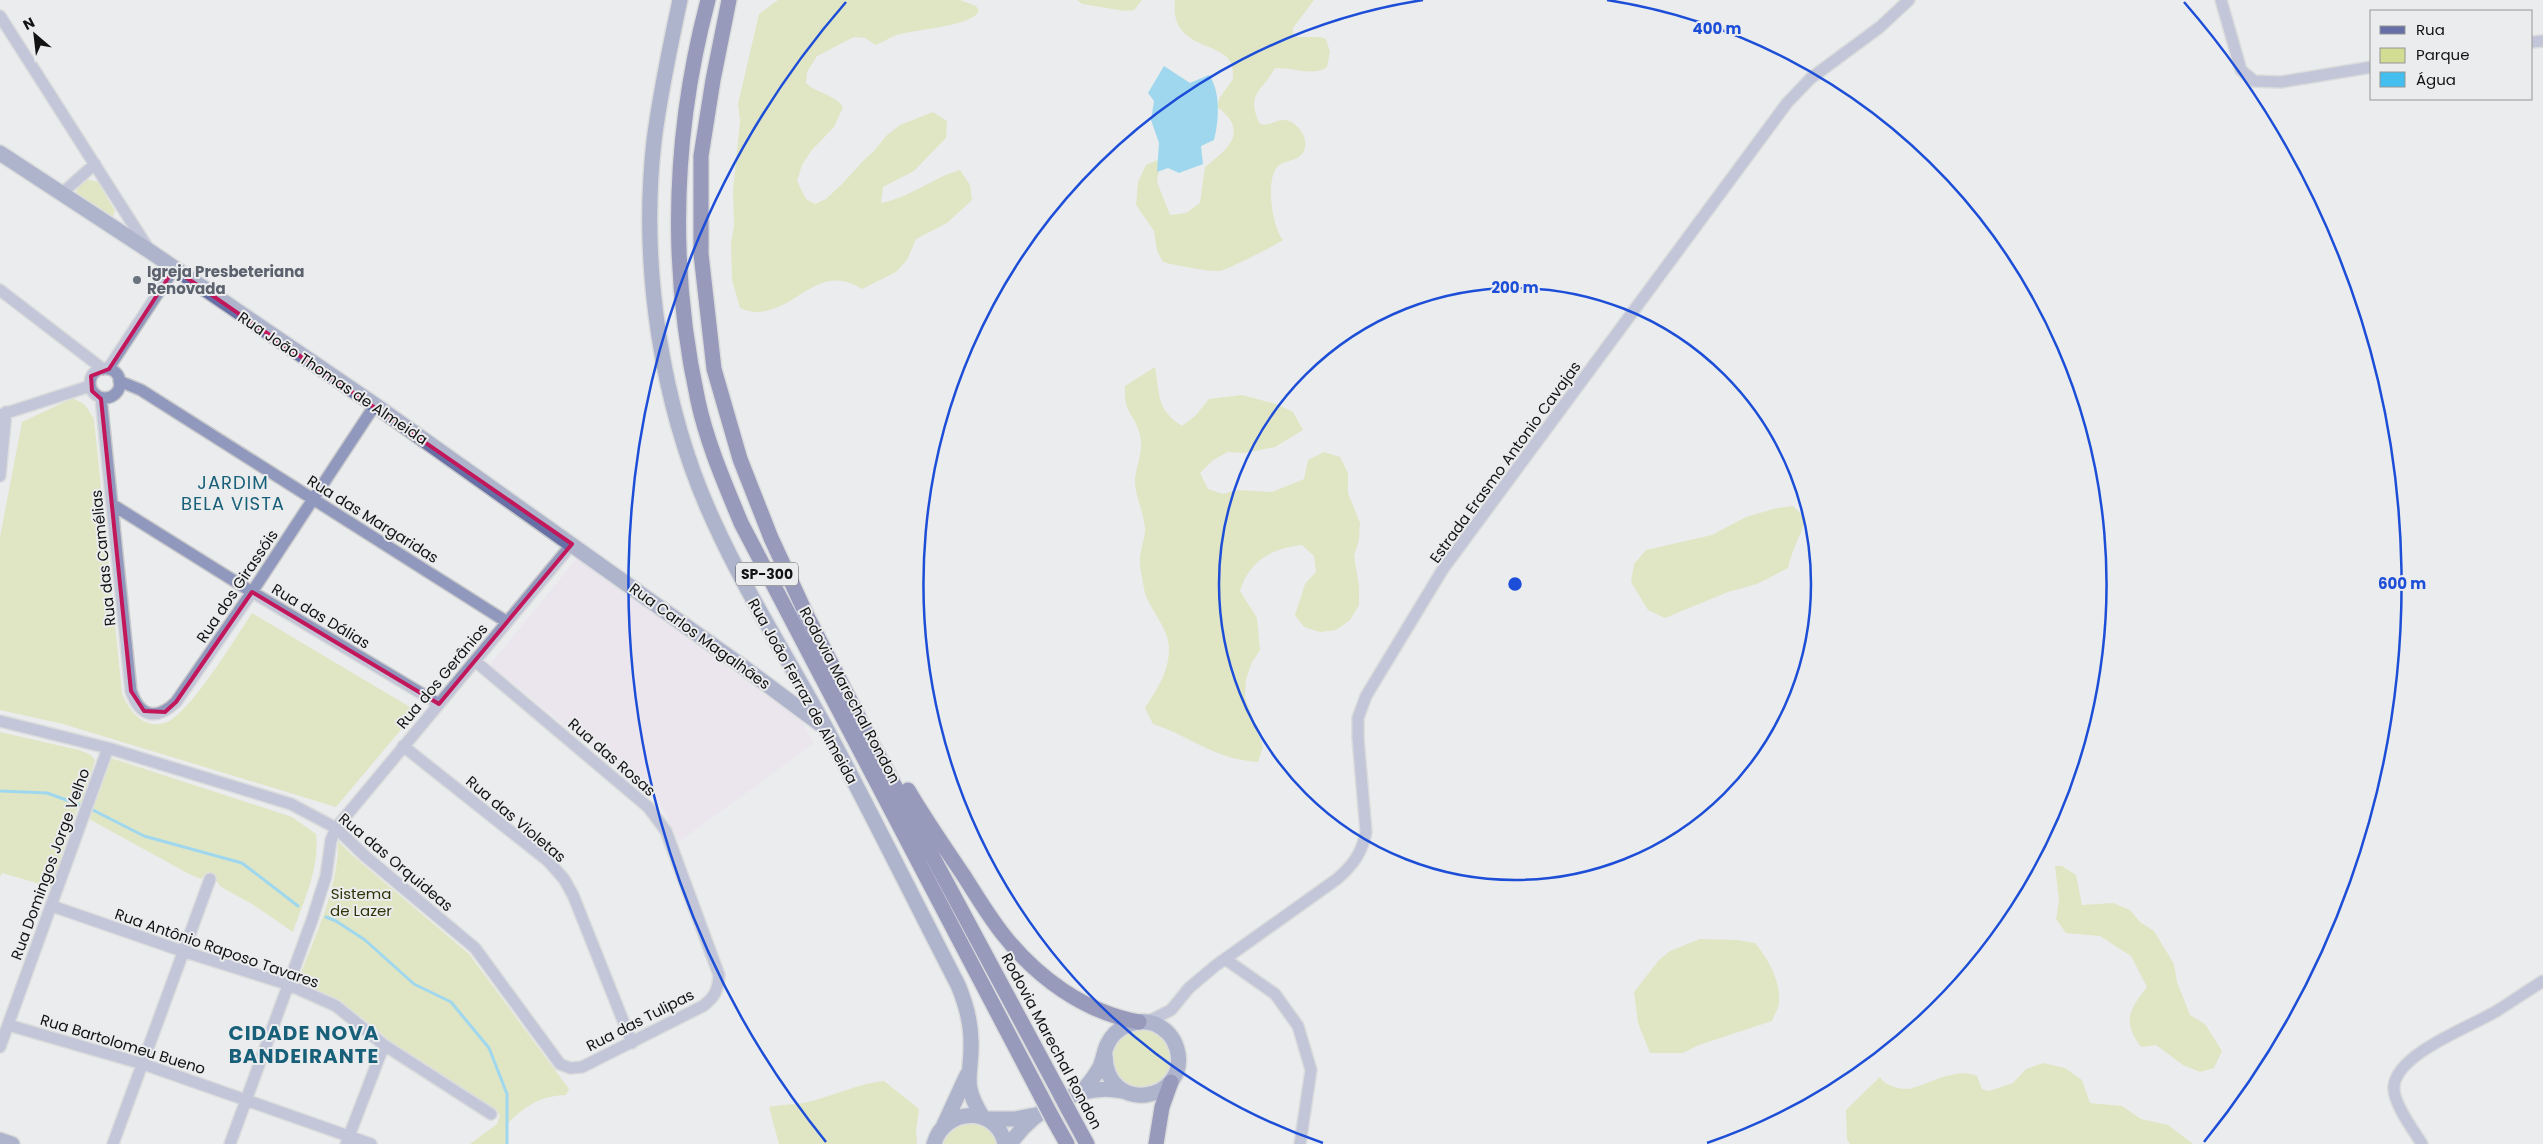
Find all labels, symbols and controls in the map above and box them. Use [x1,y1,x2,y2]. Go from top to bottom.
north arrow [10,10,60,60]
legend [2370,10,2533,100]
text: N [20,12,38,35]
text: 400 m [1693,18,1742,39]
text: Rua [2416,19,2445,40]
text: Parque [2416,44,2469,65]
text: Água [2416,69,2456,90]
place label: Igreja Presbeteriana Renovada [147,261,305,299]
marker: Igreja Presbeteriana Renovada [131,274,143,286]
text: 200 m [1491,277,1539,298]
street label: Rua João Thomas de Almeida [234,306,432,450]
street label: Estrada Erasmo Antonio Cavajas [1425,357,1586,567]
district label: JARDIM BELA VISTA [181,470,285,516]
street label: Rua das Margaridas [303,470,443,568]
street label: Rua das Camélias [85,489,121,627]
street label: Rua dos Girassóis [191,525,283,647]
road number: SP-300 [736,562,798,586]
text: 600 m [2378,573,2426,594]
centre of rings [1506,575,1524,593]
street label: Rua das Dálias [268,578,374,654]
street label: Rua Carlos Magalhães [625,578,775,694]
street label: Rua João Ferraz de Almeida [743,594,863,788]
street label: Rodovia Marechal Rondon [795,603,905,787]
street label: Rua dos Gerânios [392,619,493,733]
street label: Rua das Rosas [564,713,660,801]
street label: Rua Domingos Jorge Velho [6,765,94,963]
street label: Rua das Violetas [461,771,571,867]
street label: Rua das Orquideas [334,808,458,916]
park label: Sistema de Lazer [330,883,392,921]
street label: Rua Antônio Raposo Tavares [112,903,322,993]
street label: Rodovia Marechal Rondon [997,949,1107,1133]
street label: Rua das Tulipas [583,984,698,1056]
street label: Rua Bartolomeu Bueno [38,1009,208,1079]
district label: CIDADE NOVA BANDEIRANTE [228,1019,380,1070]

